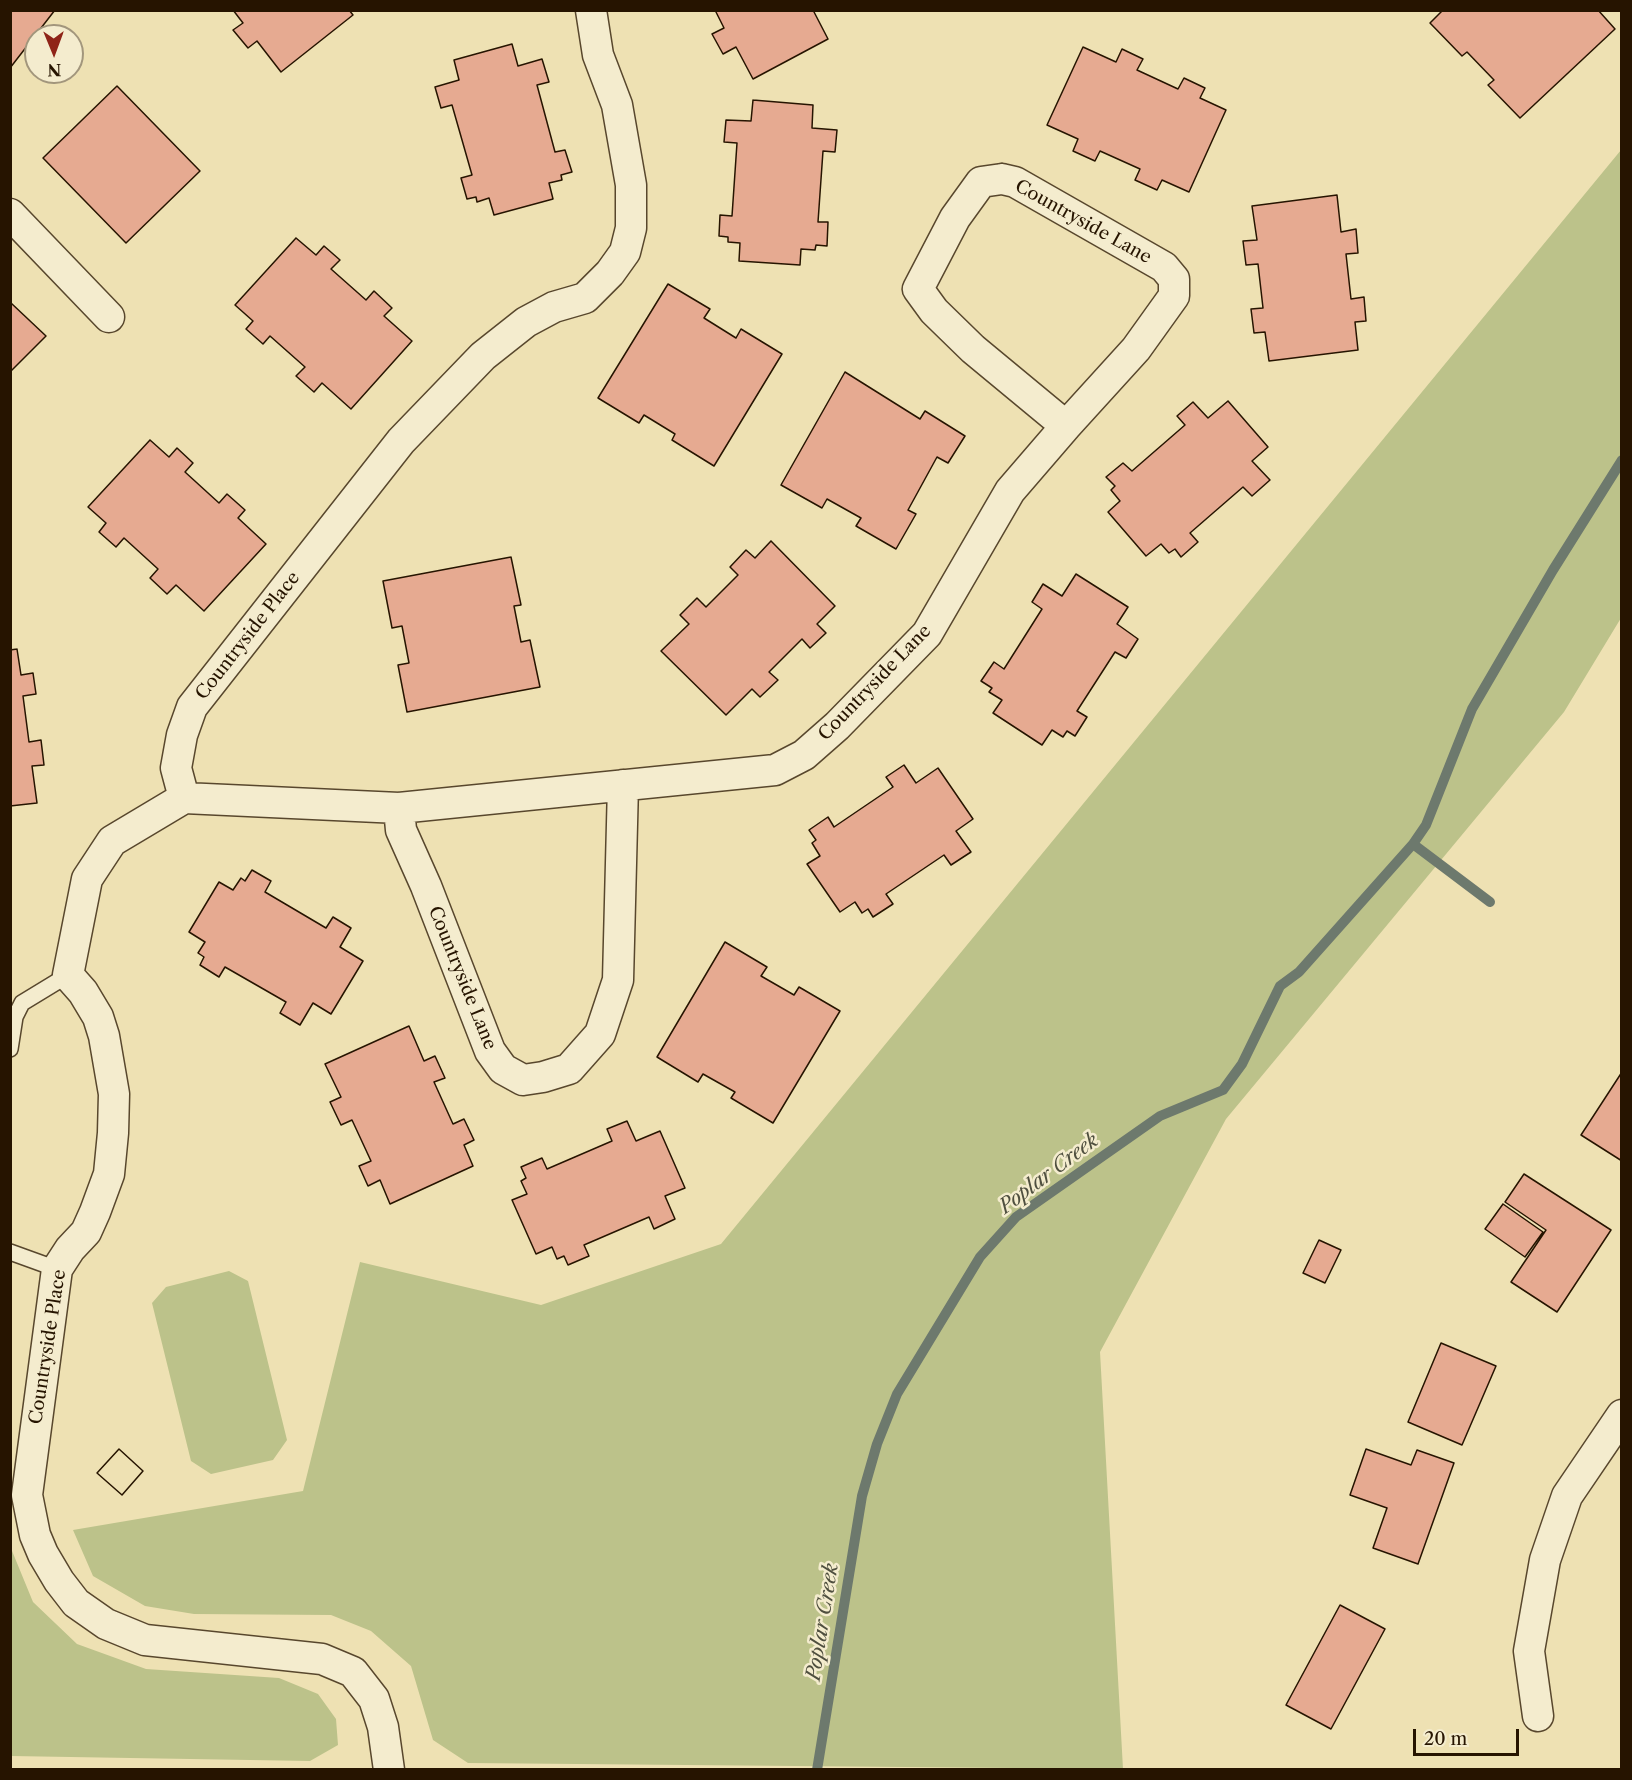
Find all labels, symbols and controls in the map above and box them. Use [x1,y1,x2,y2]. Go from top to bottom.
north arrow [24,24,84,84]
text: N [47,60,61,80]
street label: Countryside Lane [1011,176,1155,268]
street label: Countryside Place [191,568,305,704]
street label: Countryside Lane [814,621,936,745]
street label: Countryside Lane [423,903,501,1053]
water label: Poplar Creek [995,1129,1103,1219]
street label: Countryside Place [25,1268,71,1426]
water label: Poplar Creek [802,1562,844,1682]
scale bar [1416,1717,1522,1755]
text: 20 m [1424,1728,1467,1750]

